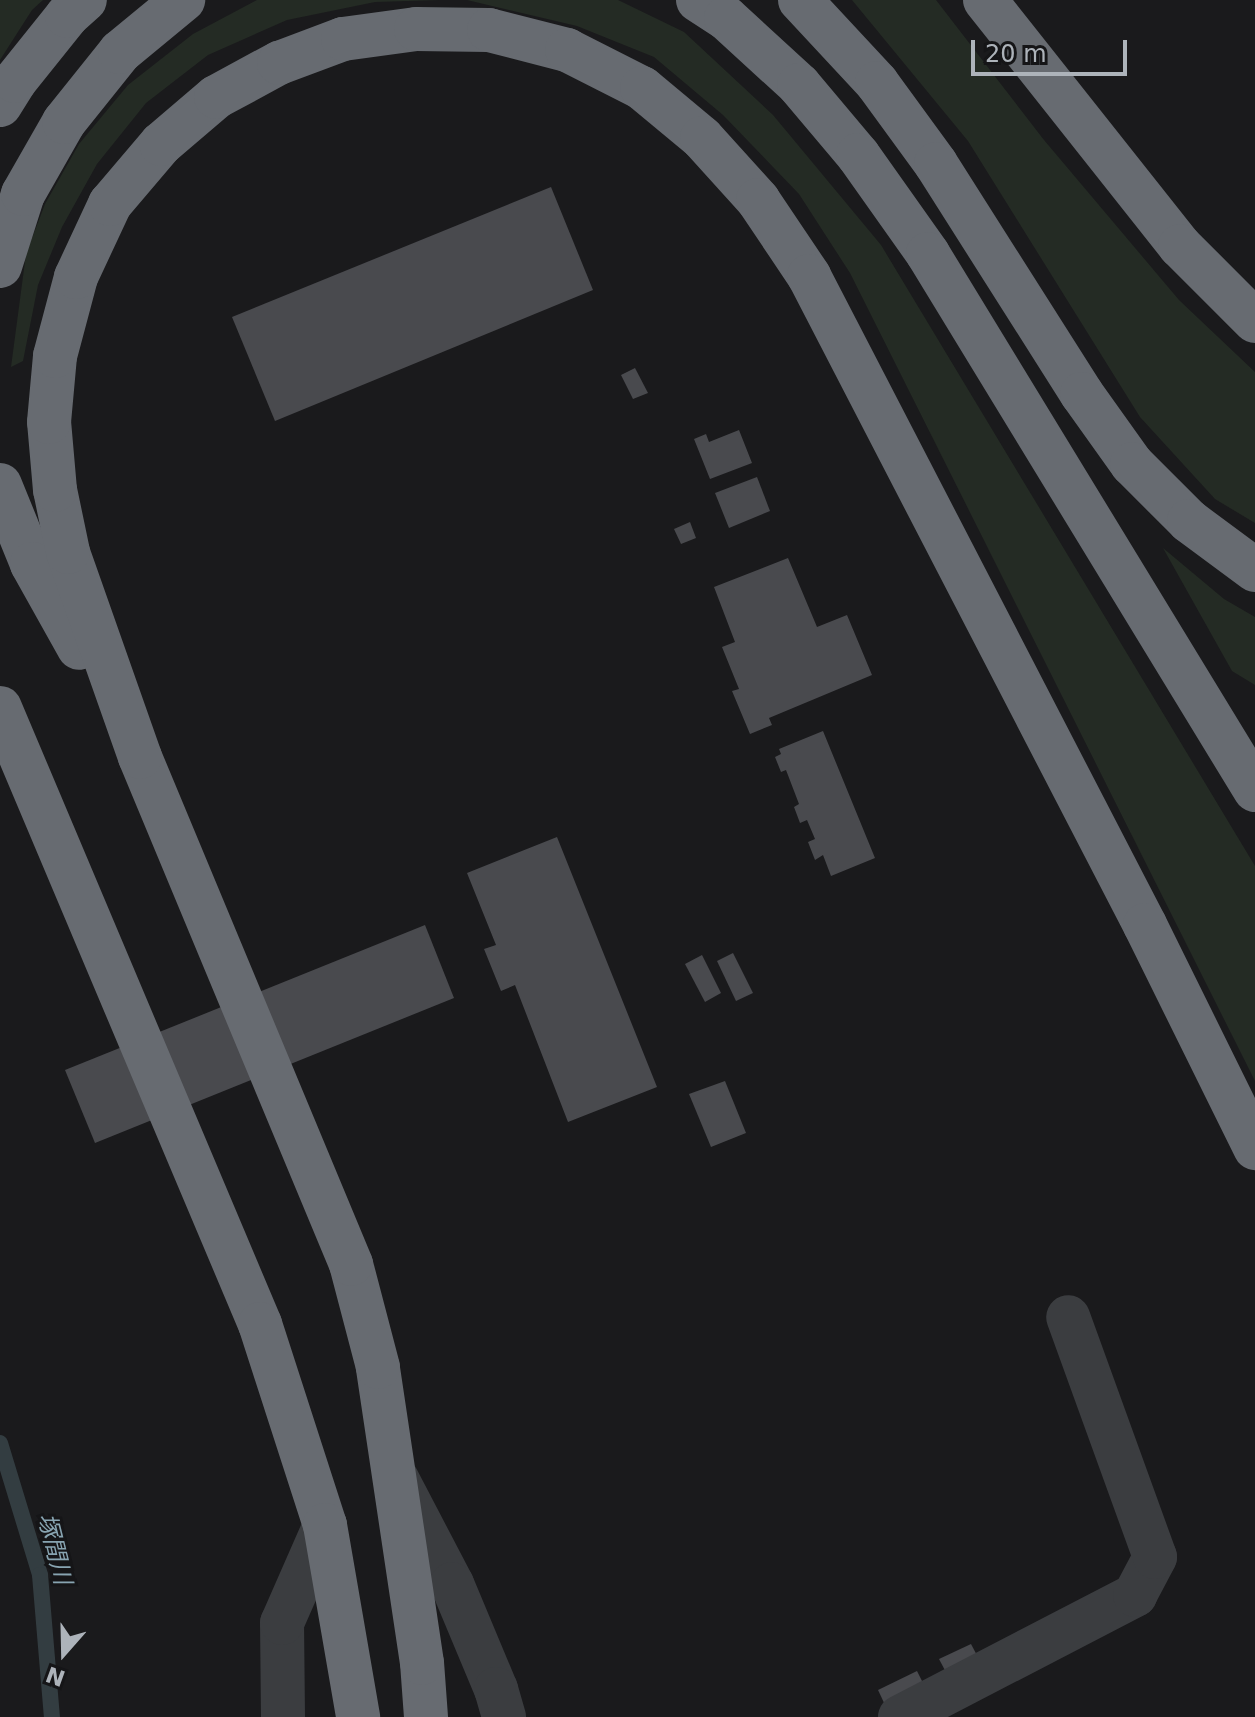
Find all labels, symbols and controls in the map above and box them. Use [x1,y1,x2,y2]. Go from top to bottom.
scale bar [975,24,1131,74]
text: 20 m [985,40,1047,68]
water label: 塚間川 [31,1511,77,1587]
north arrow [24,1613,104,1693]
text: N [43,1661,69,1691]

